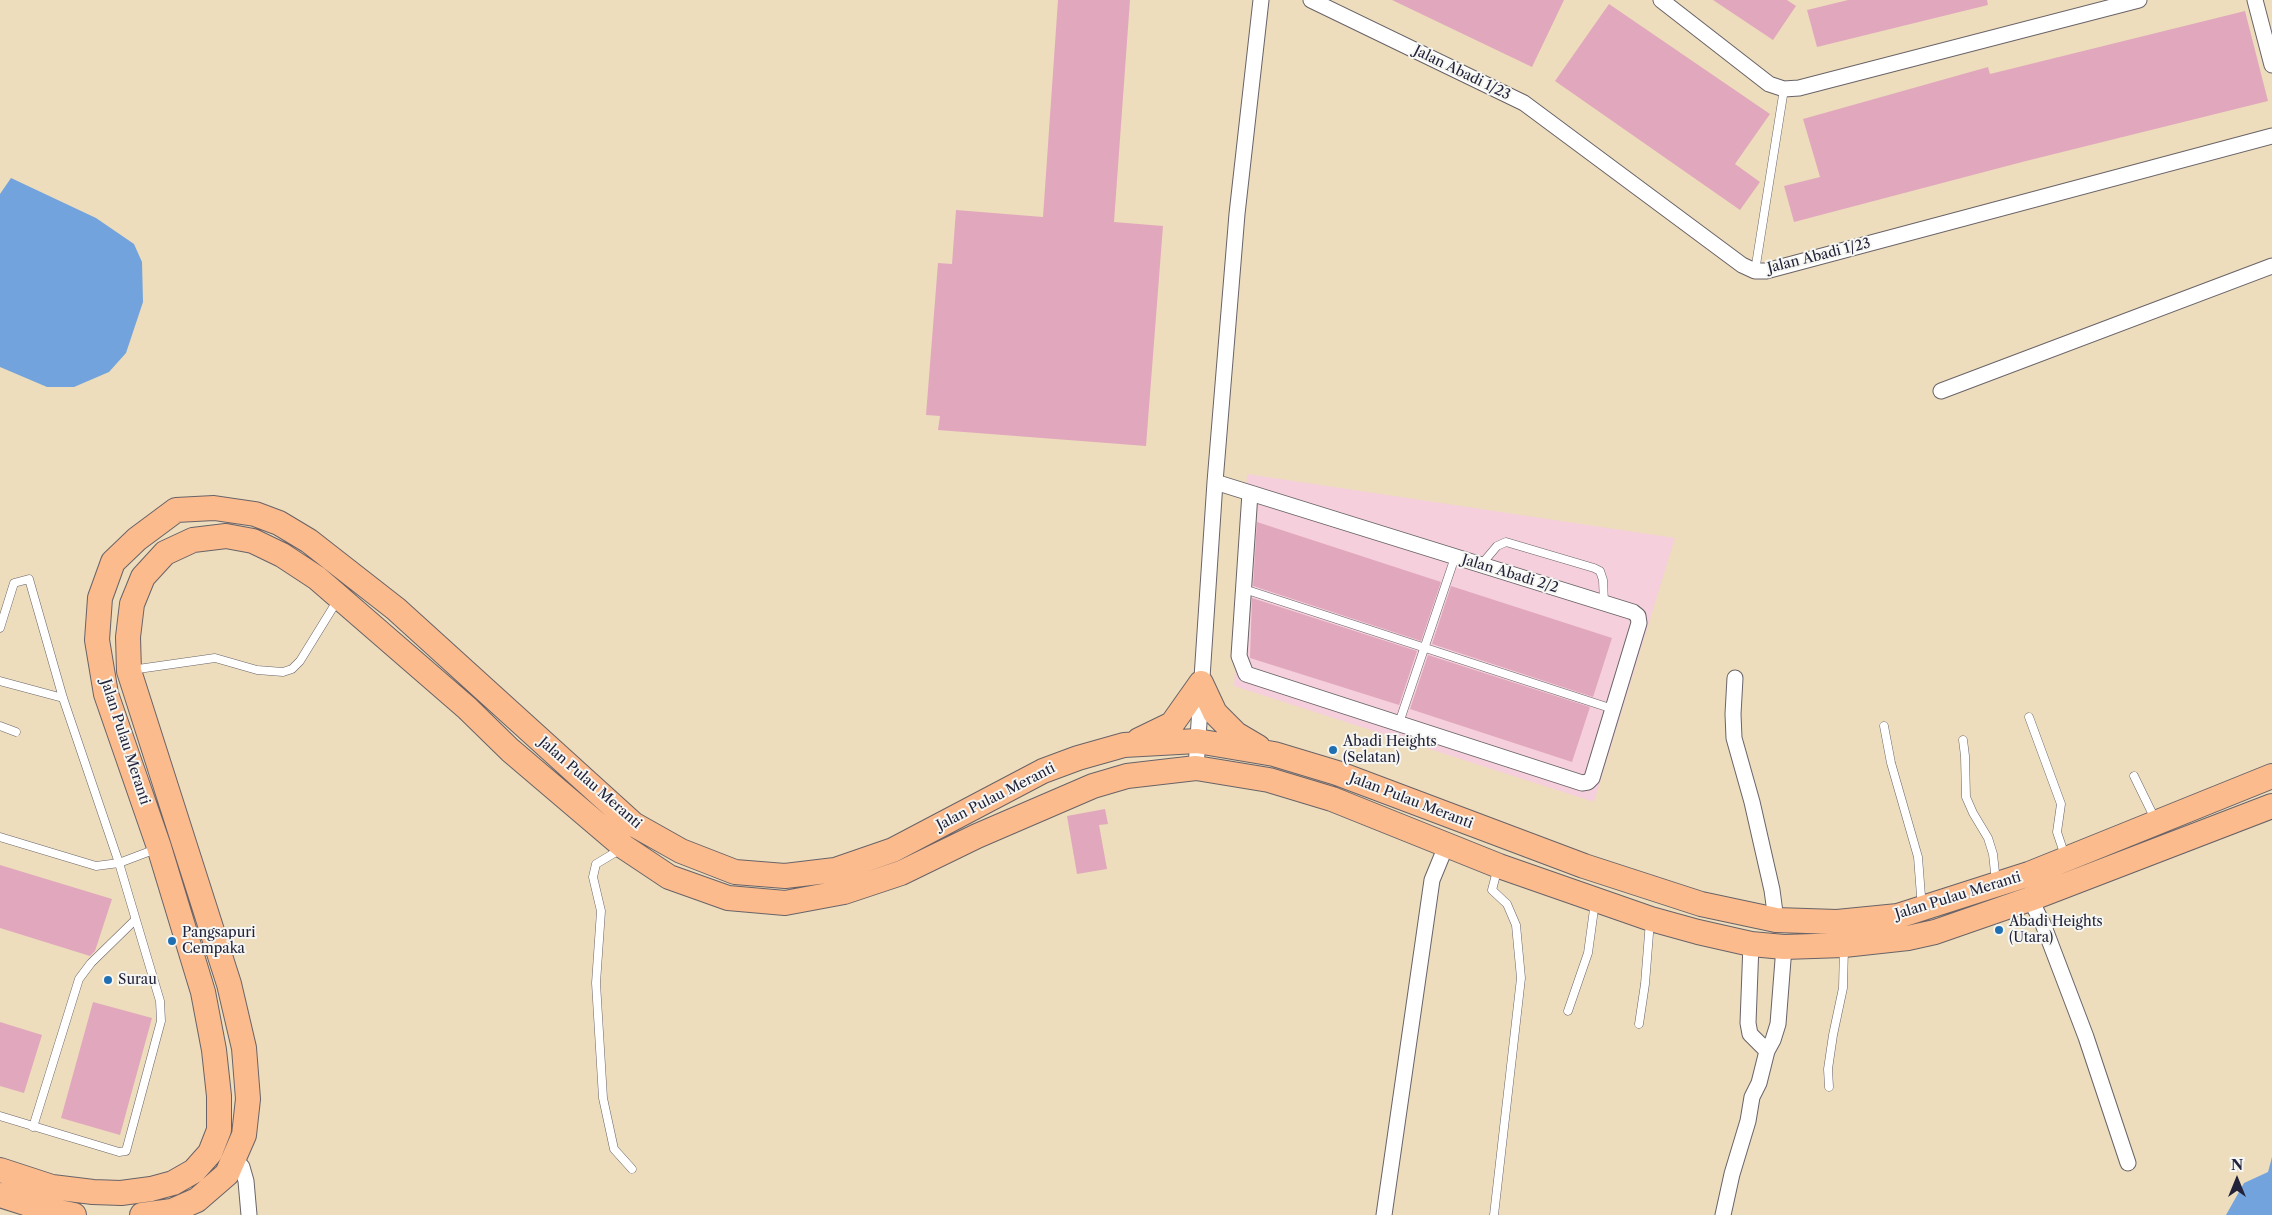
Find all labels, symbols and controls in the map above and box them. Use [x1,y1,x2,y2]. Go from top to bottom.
street label: Jalan Abadi 1/23 [1411,42,1513,104]
street label: Jalan Abadi 1/23 [1766,235,1872,277]
street label: Jalan Abadi 2/2 [1460,551,1560,597]
street label: Jalan Pulau Meranti [97,677,153,807]
street label: Jalan Pulau Meranti [535,734,645,832]
place label: Abadi Heights (Selatan) [1343,734,1437,766]
marker: Abadi Heights (Selatan) [1327,744,1339,756]
street label: Jalan Pulau Meranti [934,760,1058,834]
street label: Jalan Pulau Meranti [1347,770,1475,832]
street label: Jalan Pulau Meranti [1893,869,2023,923]
place label: Abadi Heights (Utara) [2009,914,2103,946]
marker: Abadi Heights (Utara) [1993,924,2005,936]
place label: Pangsapuri Cempaka [182,925,255,958]
marker: Pangsapuri Cempaka [166,935,178,947]
place label: Surau [118,972,157,988]
marker: Surau [102,974,114,986]
north arrow [2212,1155,2262,1205]
text: N [2231,1156,2243,1174]

